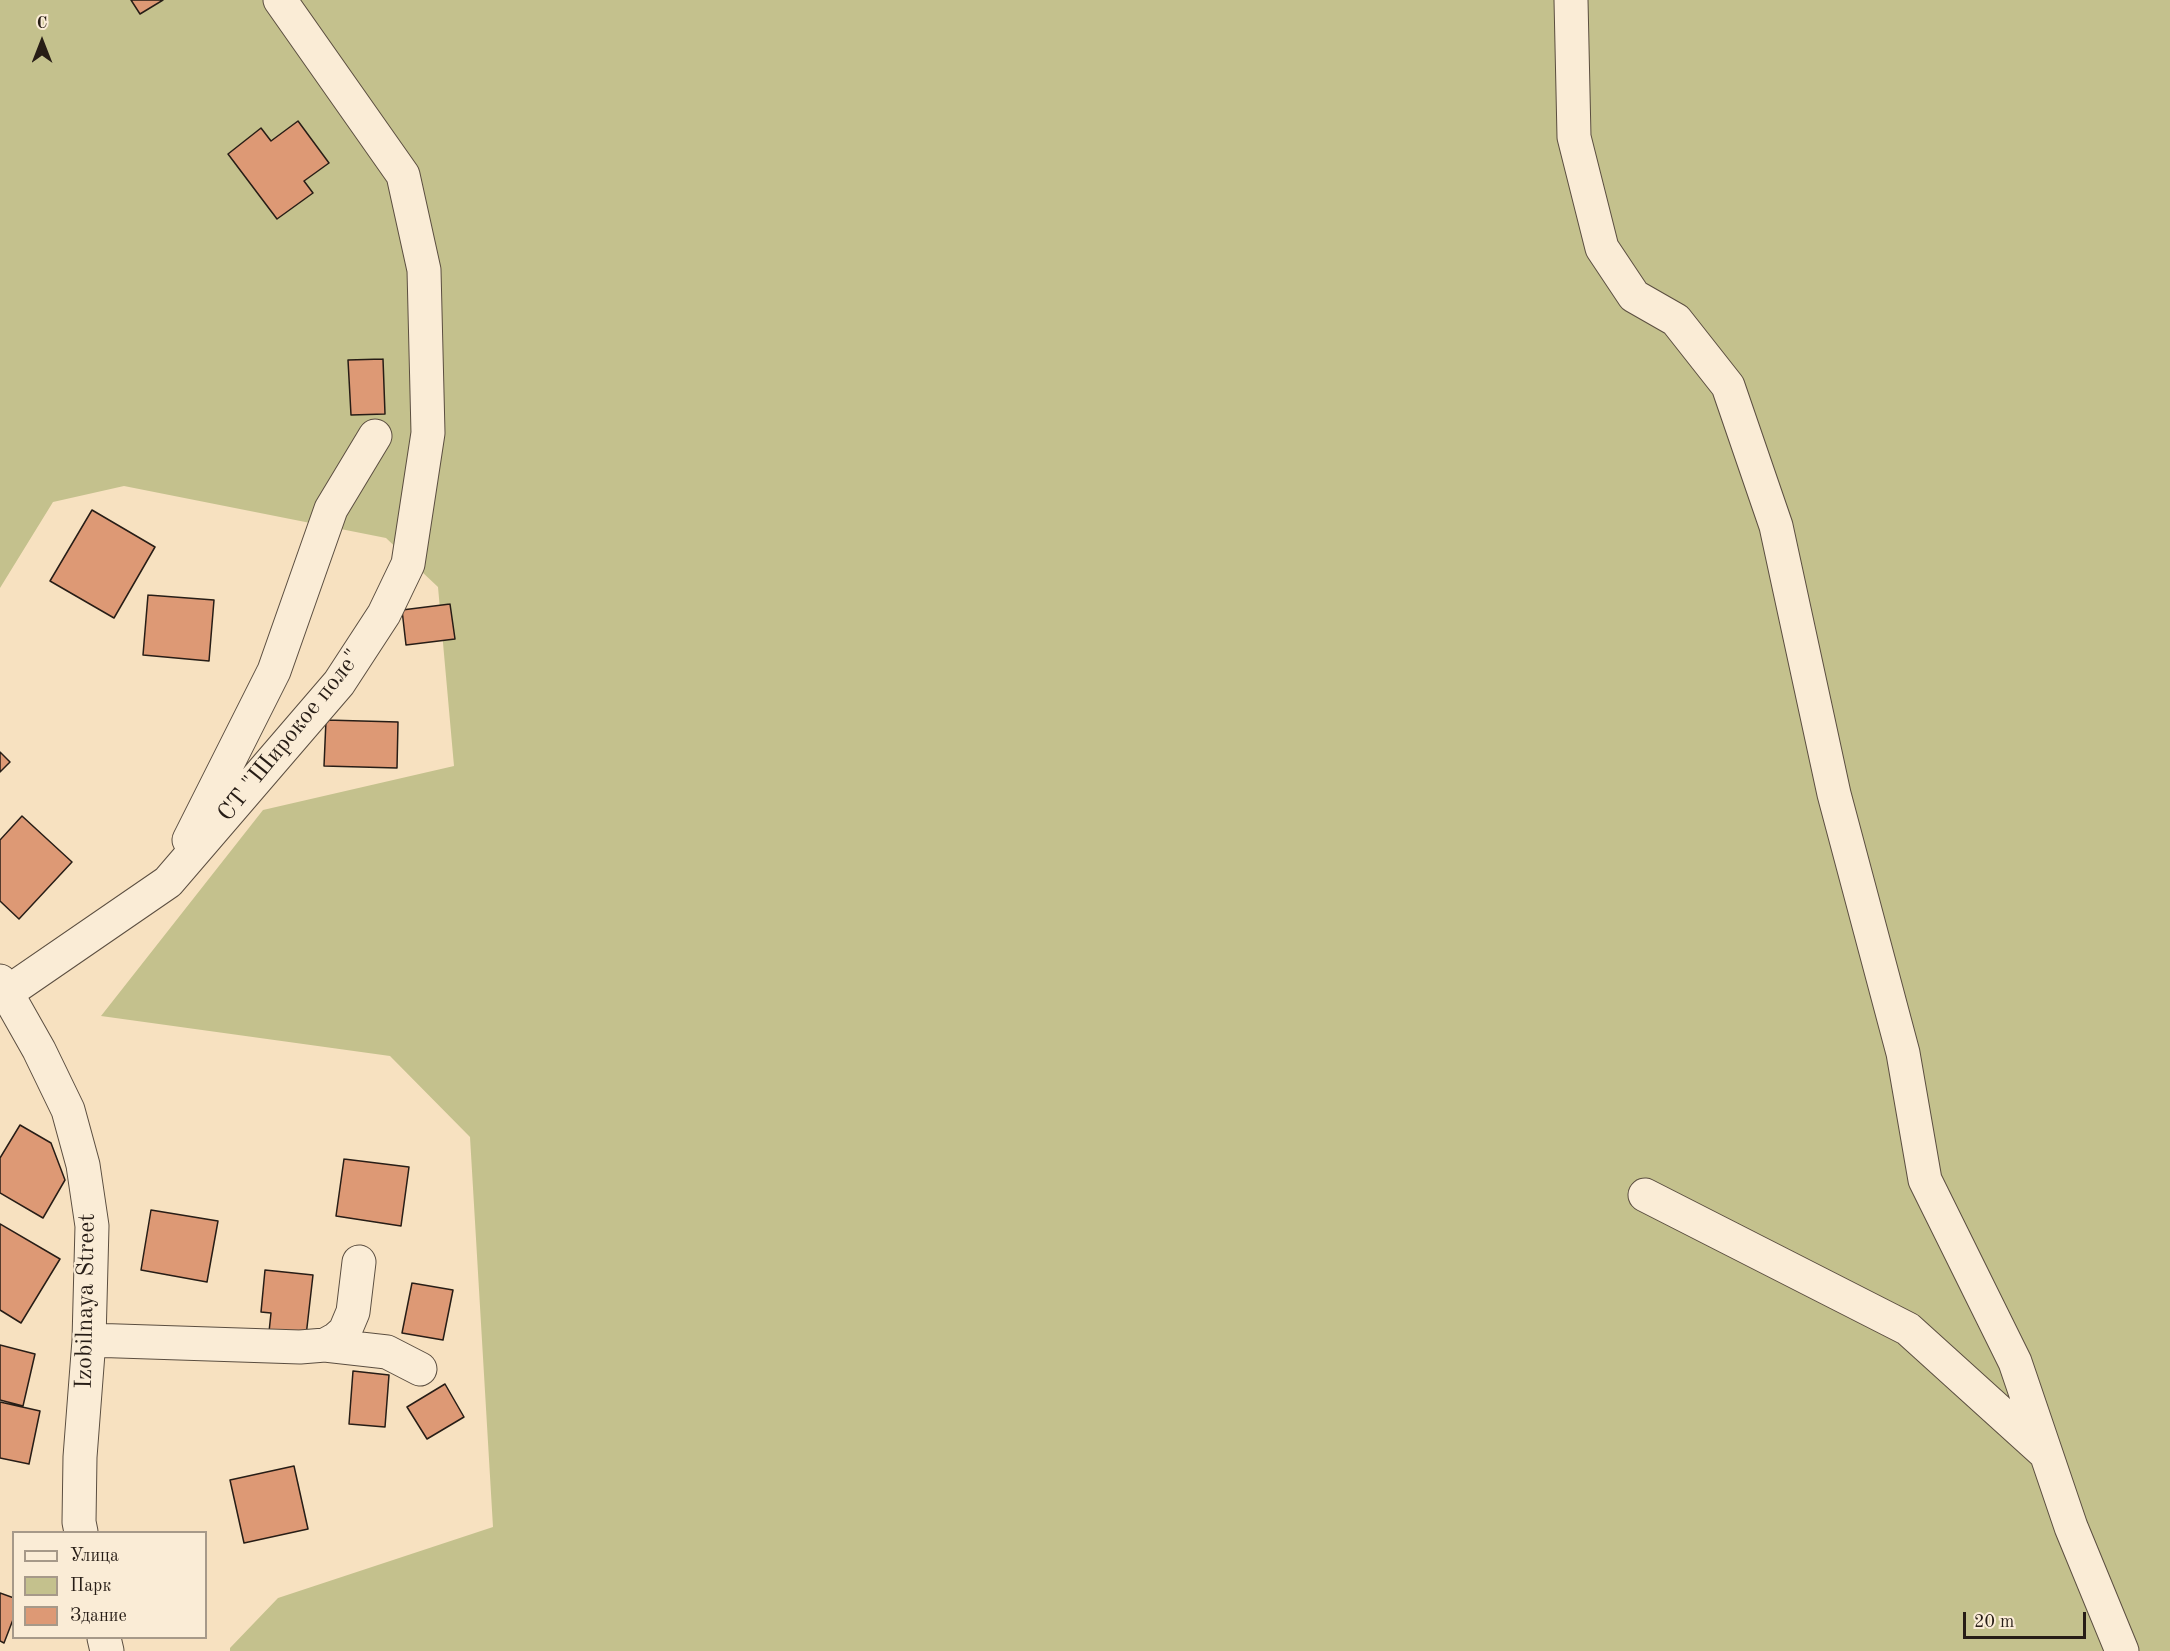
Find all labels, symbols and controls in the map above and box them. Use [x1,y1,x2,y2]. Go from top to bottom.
north arrow [12,12,72,72]
text: С [37,16,47,32]
street label: СТ "Широкое поле" [212,644,368,828]
street label: Izobilnaya Street [70,1213,102,1389]
legend [12,1531,207,1639]
text: Улица [70,1547,119,1565]
text: Парк [70,1577,111,1595]
scale bar [1966,1600,2089,1638]
text: Здание [70,1607,127,1625]
text: 20 m [1974,1613,2014,1631]

